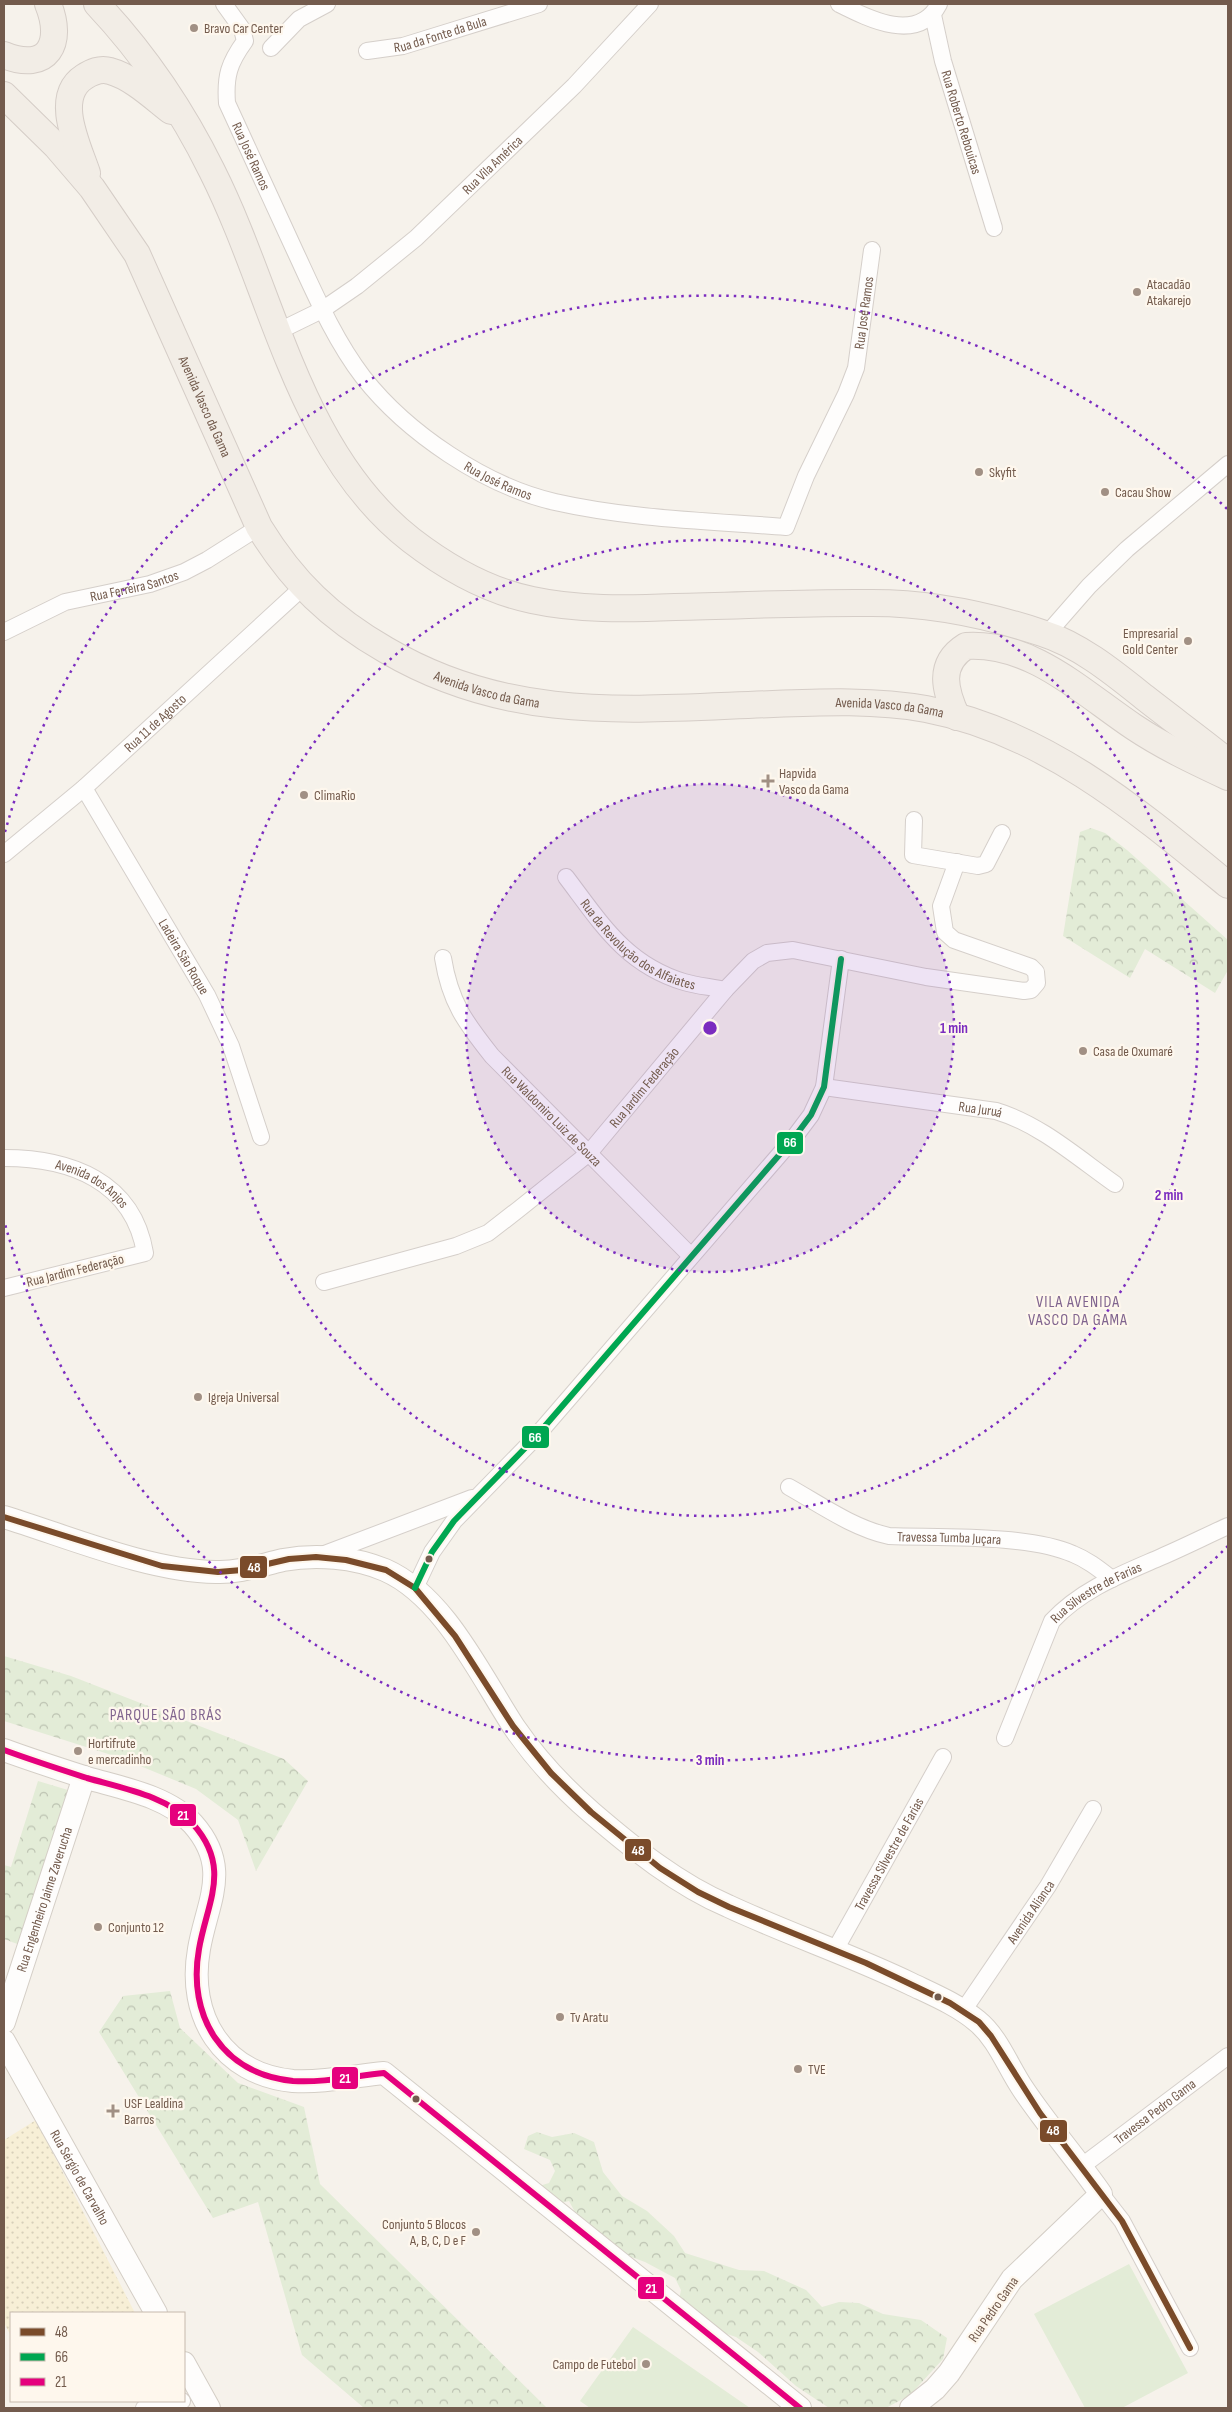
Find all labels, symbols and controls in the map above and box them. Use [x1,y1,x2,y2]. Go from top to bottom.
street label: Rua da Fonte da Bula [393,13,488,56]
place label: Bravo Car Center [204,20,283,37]
marker: Bravo Car Center [188,22,200,34]
street label: Rua Roberto Rebouicas [937,68,985,176]
street label: Rua José Ramos [228,119,274,193]
street label: Rua Vila América [459,132,526,198]
street label: Rua José Ramos [851,276,877,350]
place label: Atacadão Atakarejo [1146,276,1191,309]
marker: Atacadão Atakarejo [1131,286,1143,298]
street label: Avenida Vasco da Gama [174,353,235,460]
street label: Rua José Ramos [461,458,534,504]
place label: Skyfit [989,464,1016,481]
marker: Skyfit [973,466,985,478]
place label: Cacau Show [1115,484,1172,501]
marker: Cacau Show [1099,486,1111,498]
street label: Rua Ferreira Santos [88,567,181,605]
place label: Empresarial Gold Center [1122,625,1178,658]
marker: Empresarial Gold Center [1182,635,1194,647]
street label: Avenida Vasco da Gama [431,667,541,712]
street label: Rua 11 de Agosto [121,690,190,756]
street label: Avenida Vasco da Gama [834,694,945,722]
place label: Hapvida Vasco da Gama [779,765,849,798]
marker: Hapvida Vasco da Gama [761,774,775,788]
place label: ClimaRio [314,787,356,804]
marker: ClimaRio [298,789,310,801]
street label: Rua da Revolução dos Alfaiates [576,896,697,994]
street label: Ladeira São Roque [155,916,213,998]
centre of rings [701,1019,719,1037]
text: 1 min [940,1019,968,1038]
place label: Casa de Oxumaré [1093,1043,1173,1060]
street label: Rua Jardim Federação [606,1044,683,1131]
marker: Casa de Oxumaré [1077,1045,1089,1057]
street label: Rua Waldomiro Luiz de Souza [498,1063,605,1170]
street label: Rua Juruá [957,1098,1004,1121]
line badge: 66 [776,1131,804,1155]
text: 66 [783,1134,797,1151]
street label: Avenida dos Anjos [53,1156,132,1211]
text: 2 min [1155,1186,1183,1205]
street label: Rua Jardim Federação [25,1250,126,1291]
district label: VILA AVENIDA VASCO DA GAMA [1028,1293,1128,1330]
place label: Igreja Universal [208,1389,279,1406]
marker: Igreja Universal [192,1391,204,1403]
line badge: 66 [521,1425,550,1449]
text: 66 [528,1429,542,1446]
street label: Travessa Tumba Juçara [897,1528,1002,1548]
unlabelled marker [424,1554,434,1564]
line badge: 48 [239,1555,268,1579]
street label: Rua Silvestre de Farias [1047,1558,1144,1627]
text: 48 [247,1559,261,1576]
district label: PARQUE SÃO BRÁS [110,1706,222,1725]
place label: Hortifrute e mercadinho [88,1735,151,1768]
marker: Hortifrute e mercadinho [72,1745,84,1757]
text: 3 min [696,1751,724,1770]
street label: Travessa Silvestre de Farias [851,1795,927,1914]
line badge: 21 [169,1803,197,1827]
text: 21 [177,1807,189,1824]
street label: Rua Engenheiro Jaime Zaverucha [13,1825,76,1974]
line badge: 48 [624,1838,652,1862]
text: 48 [631,1842,645,1859]
street label: Avenida Alianca [1003,1877,1058,1948]
place label: Conjunto 12 [108,1919,164,1936]
marker: Conjunto 12 [92,1921,104,1933]
unlabelled marker [933,1992,943,2002]
place label: Tv Aratu [570,2009,608,2026]
marker: Tv Aratu [554,2011,566,2023]
place label: TVE [808,2061,826,2078]
marker: TVE [792,2063,804,2075]
line badge: 21 [331,2066,359,2090]
text: 21 [339,2070,351,2087]
street label: Travessa Pedro Gama [1111,2075,1199,2148]
unlabelled marker [411,2094,421,2104]
place label: USF Lealdina Barros [124,2095,183,2128]
marker: USF Lealdina Barros [106,2104,120,2118]
line badge: 48 [1039,2119,1068,2143]
text: 48 [1046,2122,1060,2139]
street label: Rua Sérgio de Carvalho [46,2127,113,2228]
place label: Conjunto 5 Blocos A, B, C, D e F [382,2216,466,2249]
marker: Conjunto 5 Blocos A, B, C, D e F [470,2226,482,2238]
street label: Rua Pedro Gama [965,2273,1022,2345]
line badge: 21 [637,2276,665,2300]
text: 21 [645,2280,657,2297]
legend [10,2312,185,2402]
text: 48 [55,2323,68,2342]
text: 66 [55,2348,68,2367]
place label: Campo de Futebol [552,2356,636,2373]
marker: Campo de Futebol [640,2358,652,2370]
text: 21 [55,2373,67,2392]

